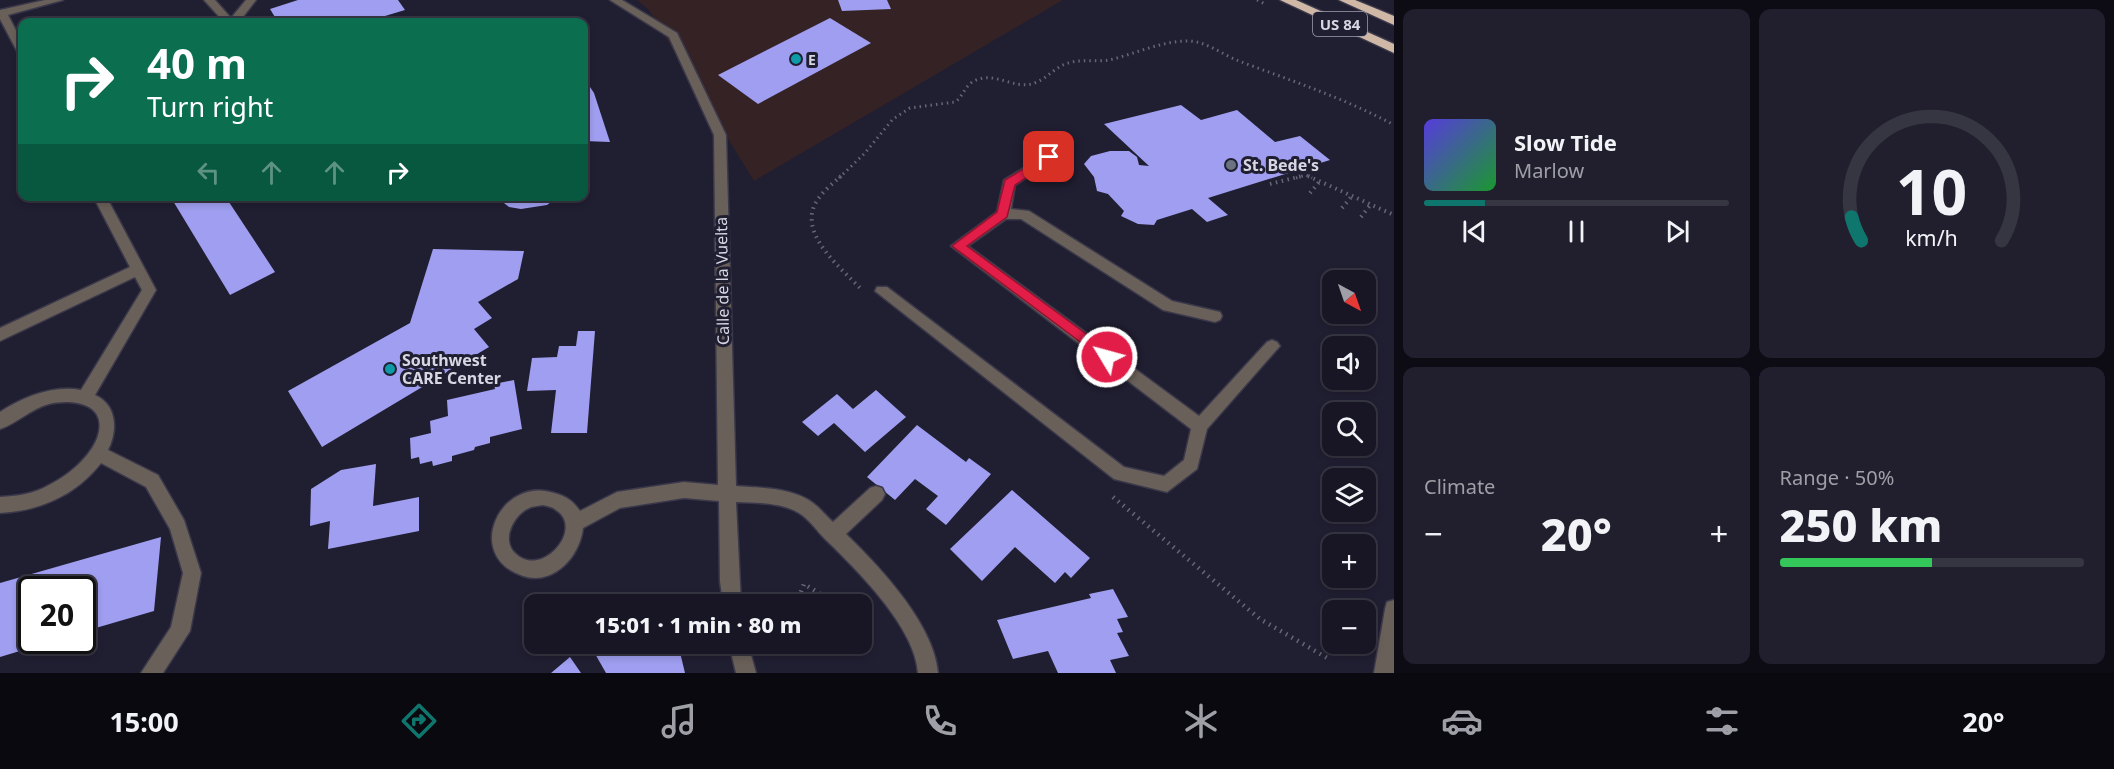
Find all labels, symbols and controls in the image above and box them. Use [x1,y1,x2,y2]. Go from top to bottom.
road number: US 84 [1313,12,1367,36]
text: 40 m [147,34,247,91]
icon: right [48,42,126,120]
place label: E [808,50,816,69]
marker: E [789,52,803,66]
text: Turn right [147,88,273,125]
text: Slow Tide [1514,127,1617,157]
pin [1023,131,1074,182]
icon: arrive [1032,140,1065,173]
text: 10 [1896,148,1967,233]
place label: St. Bede's [1243,154,1319,176]
icon: left [192,156,225,189]
icon: ahead [255,156,288,189]
icon: ahead [318,156,351,189]
icon: right [381,156,414,189]
text: Marlow [1514,157,1584,184]
marker: St. Bede's [1224,158,1238,172]
icon: previous [1458,215,1491,248]
icon: pause [1560,215,1593,248]
icon: next [1661,215,1694,248]
street label: Calle de la Vuelta [710,217,734,345]
text: km/h [1905,223,1958,252]
north arrow [1322,270,1376,324]
map controls [1322,270,1376,654]
position arrow [1075,325,1139,389]
button: sound [1322,336,1376,390]
place label: Southwest CARE Center [402,349,501,389]
marker: Southwest CARE Center [383,362,397,376]
button: search [1322,402,1376,456]
text: Range · 50% [1780,464,1894,491]
button: layers [1322,468,1376,522]
text: Climate [1424,473,1495,500]
text: 250 km [1780,494,1942,555]
text: 20° [1541,503,1612,564]
text: − [1424,511,1443,556]
text: + [1710,511,1729,556]
button: + [1322,534,1376,588]
speed limit sign: 20 [18,576,96,654]
button: − [1322,600,1376,654]
text: 15:01 · 1 min · 80 m [595,609,801,639]
icon: directions [398,700,440,742]
icon: music [658,700,700,742]
icon: phone [919,700,961,742]
icon: climate [1180,700,1222,742]
icon: car [1441,700,1483,742]
icon: filters [1701,700,1743,742]
text: 15:00 [109,703,179,740]
text: 20° [1962,703,2005,740]

